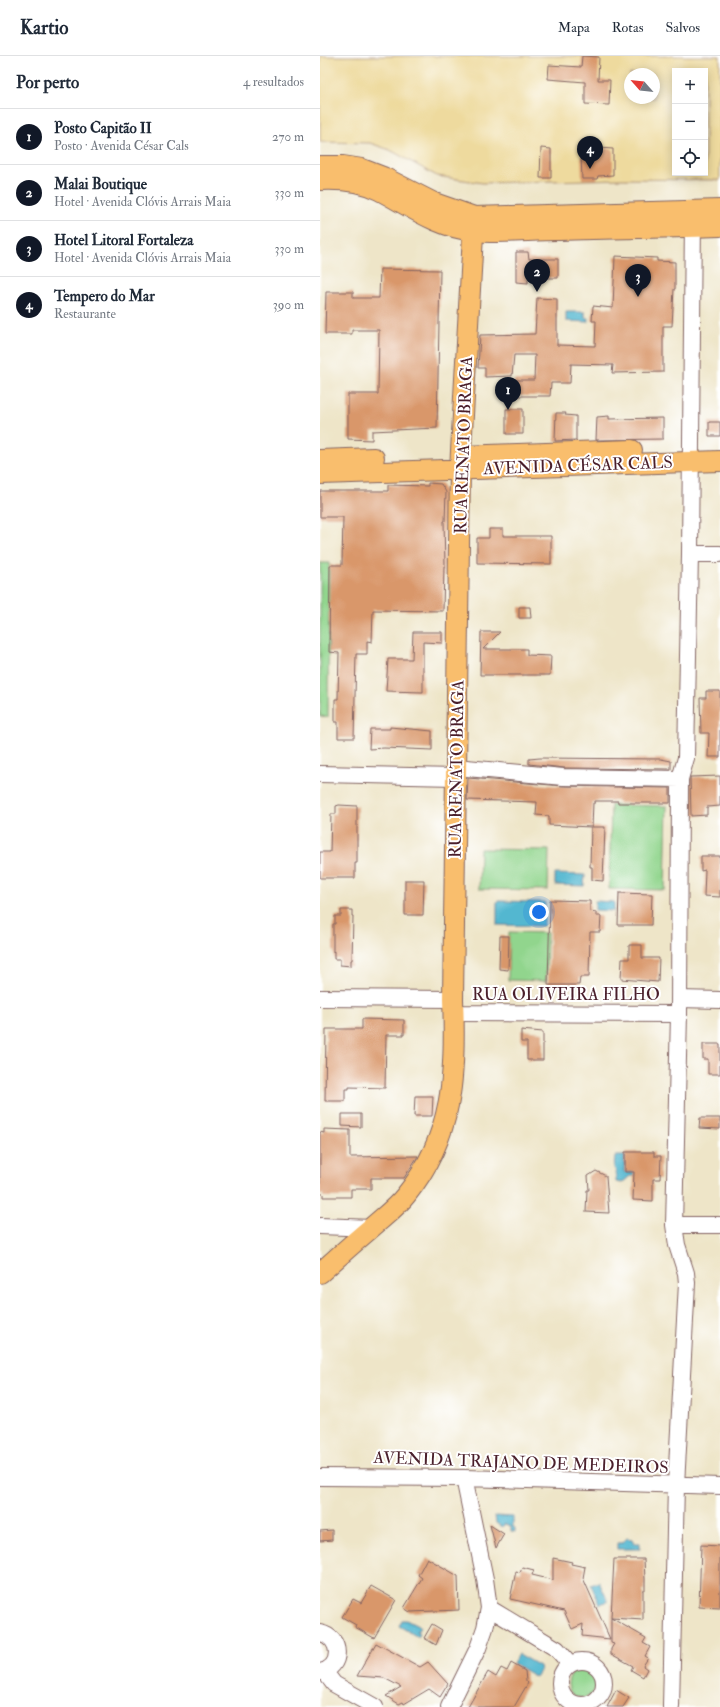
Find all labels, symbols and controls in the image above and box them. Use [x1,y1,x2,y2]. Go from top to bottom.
text: Kartio [20,16,68,40]
text: Mapa [558,19,590,36]
text: Rotas [612,19,643,36]
text: Salvos [665,19,700,36]
north arrow [624,68,660,104]
map controls [672,68,708,176]
button: + [672,68,708,104]
text: Por perto [16,72,79,93]
text: 4 resultados [243,74,304,90]
button: − [672,104,708,140]
text: Posto Capitão II [54,119,152,138]
text: 1 [27,129,31,145]
text: 270 m [272,129,304,145]
pin: 4 [577,136,603,169]
text: Posto · Avenida César Cals [54,138,189,154]
button: locate [672,140,708,176]
text: Malai Boutique [54,175,147,194]
text: 2 [26,185,32,201]
text: 330 m [275,185,304,201]
text: Hotel · Avenida Clóvis Arrais Maia [54,194,231,210]
text: Hotel Litoral Fortaleza [54,231,193,250]
text: 3 [27,241,32,257]
text: 330 m [275,241,304,257]
text: Hotel · Avenida Clóvis Arrais Maia [54,250,231,266]
pin: 2 [524,259,550,292]
pin: 3 [625,264,651,297]
text: Tempero do Mar [54,287,155,306]
text: 4 [25,297,33,313]
text: 390 m [273,297,304,313]
text: Restaurante [54,306,116,322]
street label: RUA RENATO BRAGA [450,355,477,534]
pin: 1 [495,377,521,410]
street label: AVENIDA CÉSAR CALS [482,451,673,479]
street label: RUA RENATO BRAGA [444,679,469,858]
your location [529,902,549,922]
street label: RUA OLIVEIRA FILHO [472,984,660,1005]
street label: AVENIDA TRAJANO DE MEDEIROS [372,1447,669,1479]

